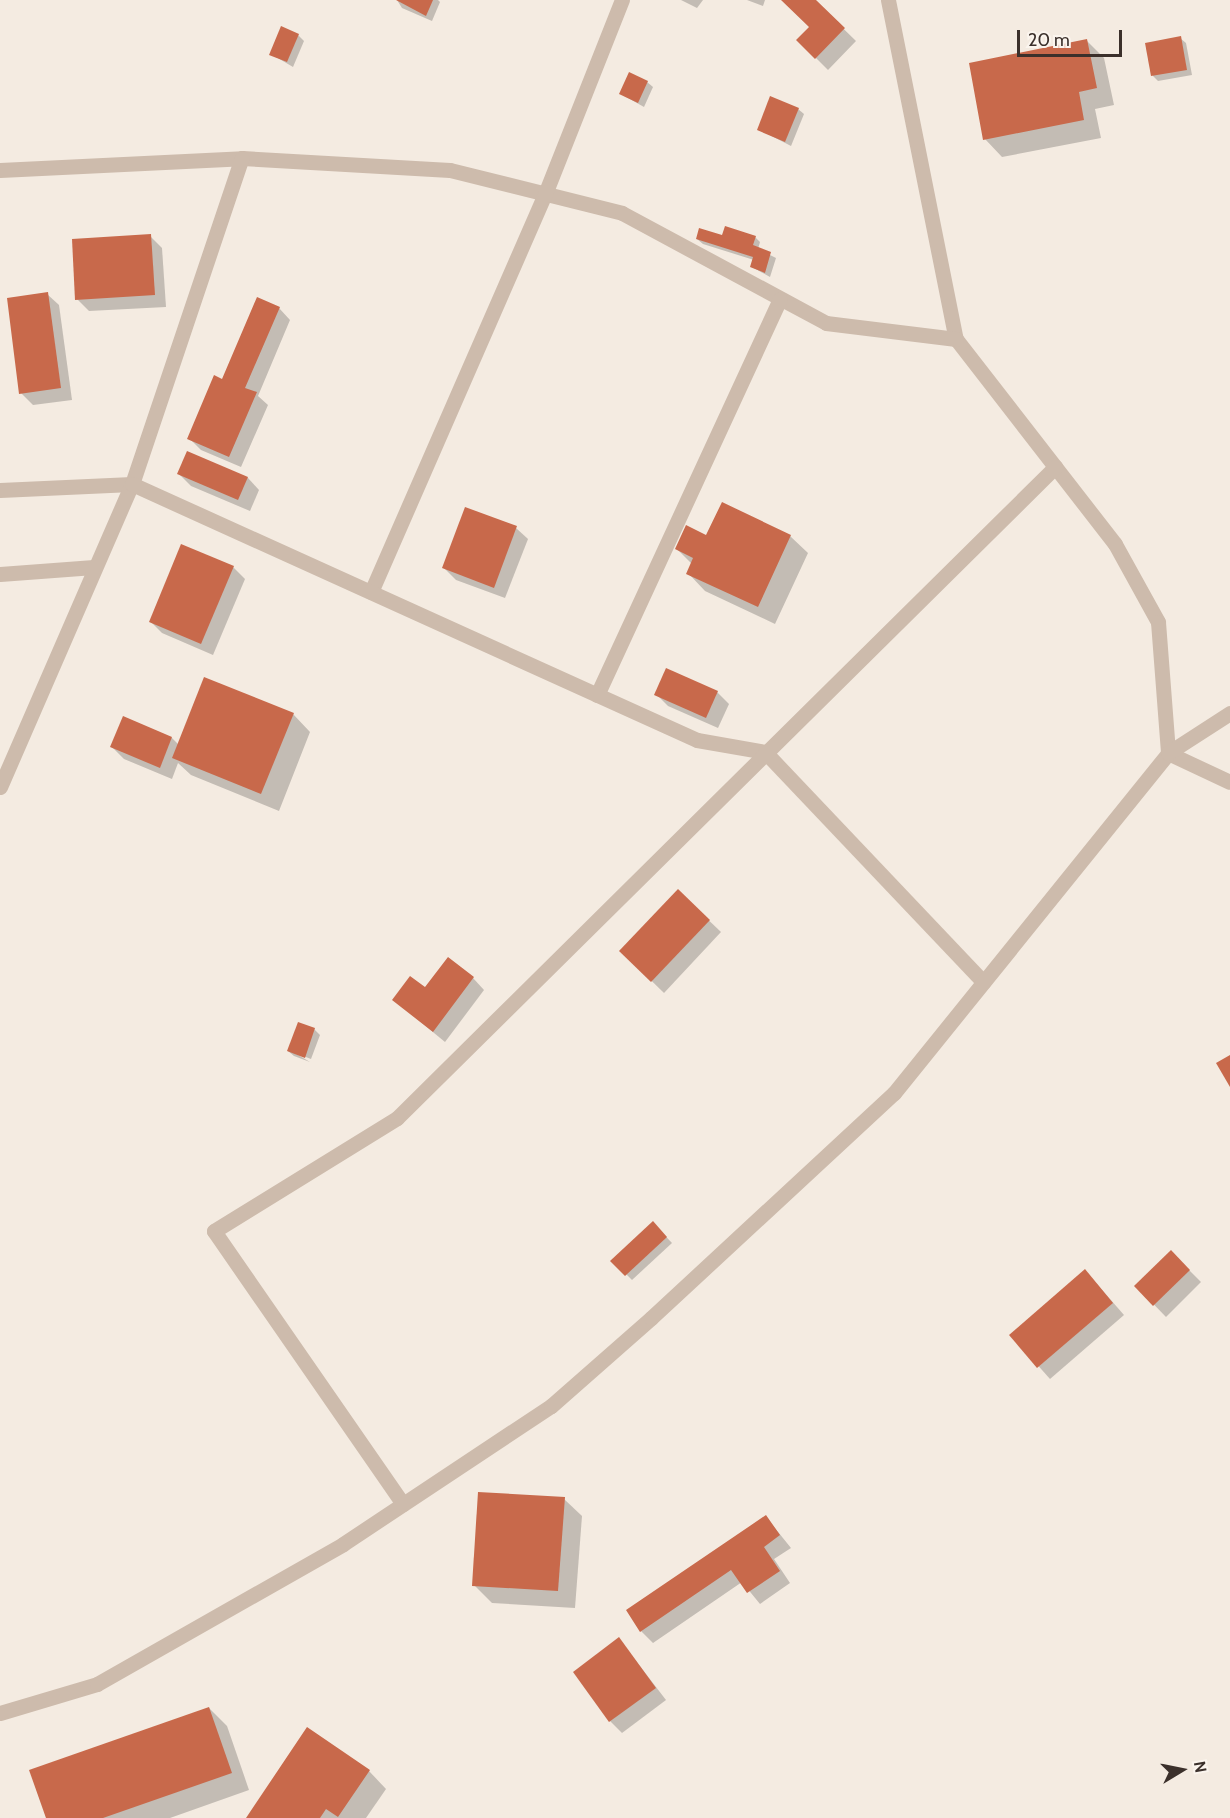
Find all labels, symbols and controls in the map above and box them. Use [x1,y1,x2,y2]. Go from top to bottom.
scale bar [1020,18,1125,56]
text: 20 m [1028,29,1070,51]
north arrow [1152,1740,1212,1800]
text: N [1190,1760,1211,1774]

